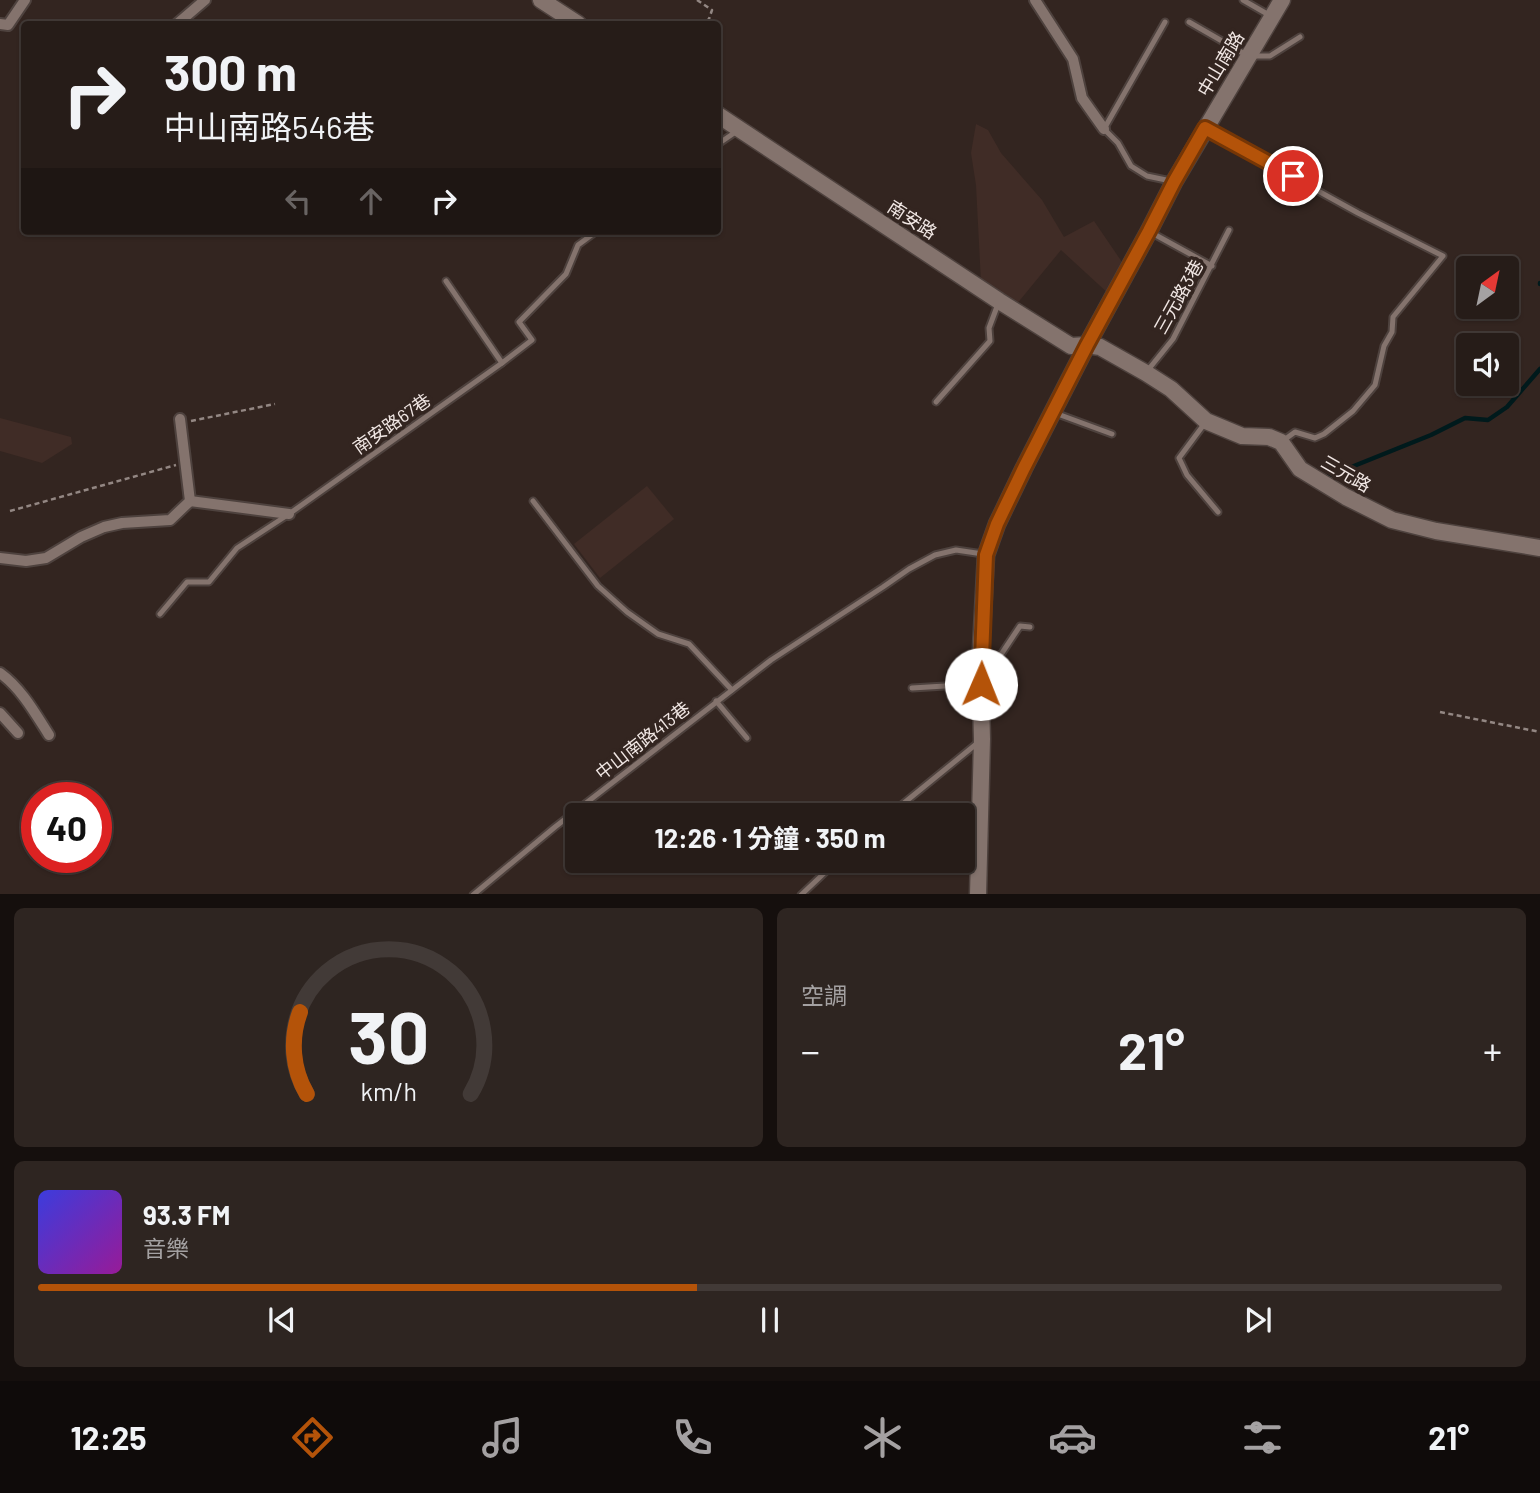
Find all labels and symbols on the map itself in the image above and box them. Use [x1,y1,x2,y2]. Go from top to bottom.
street label: 中山南路 [1192,27,1248,100]
pin [1263,146,1323,206]
street label: 南安路 [884,195,941,243]
street label: 三元路3巷 [1149,256,1207,337]
north arrow [1456,256,1519,318]
street label: 南安路67巷 [348,388,435,458]
street label: 三元路 [1318,450,1375,496]
position arrow [944,647,1018,721]
street label: 中山南路413巷 [591,696,694,784]
speed limit sign: 40 [21,782,112,873]

